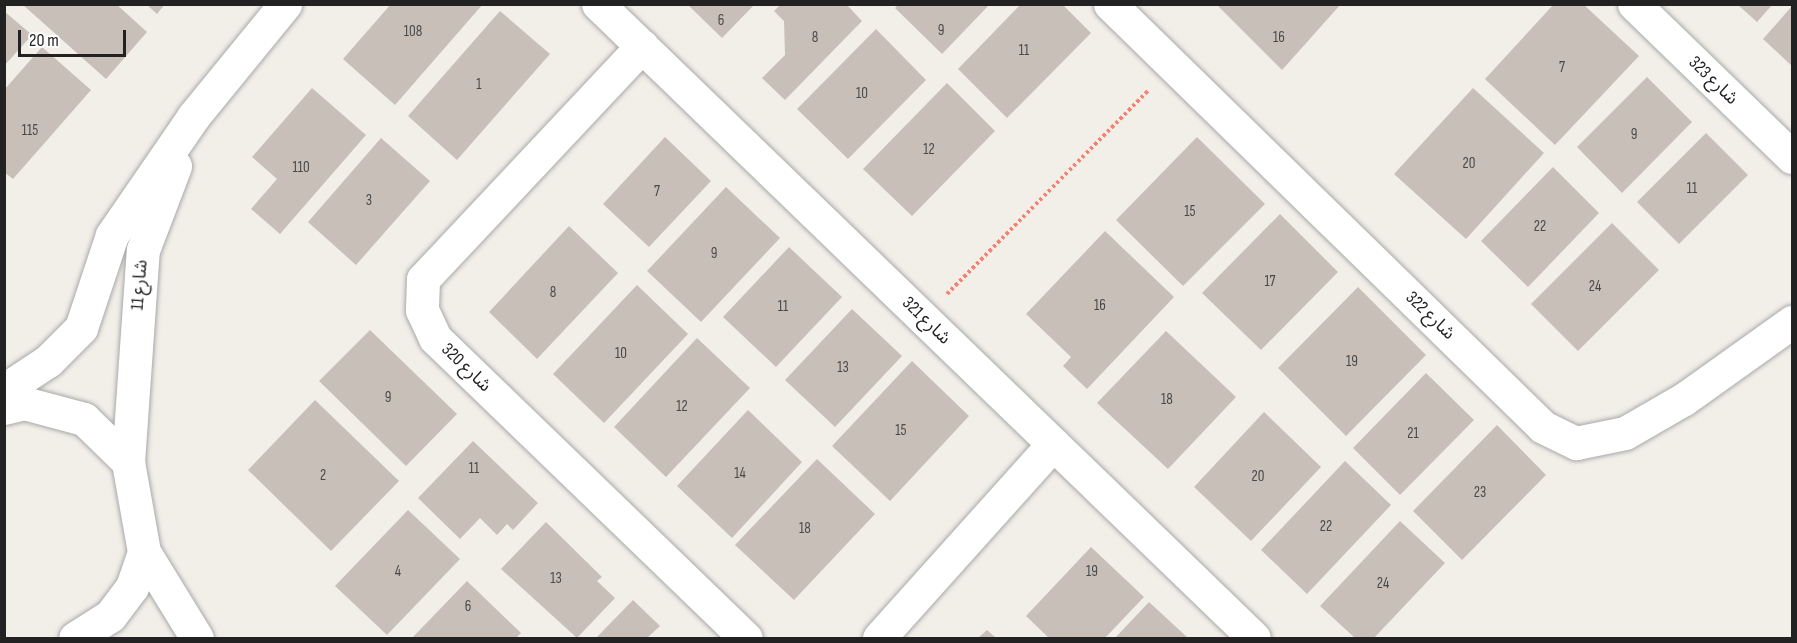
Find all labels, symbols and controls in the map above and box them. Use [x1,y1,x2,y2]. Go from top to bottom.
house number: 6 [718,12,724,30]
scale bar [21,18,129,56]
house number: 9 [938,22,944,40]
house number: 108 [404,23,422,41]
house number: 8 [812,29,818,47]
house number: 16 [1273,29,1285,47]
text: 20 m [29,30,59,51]
house number: 11 [1019,42,1029,60]
street label: شارع 323 [1684,52,1742,110]
house number: 7 [1559,59,1565,77]
house number: 1 [476,76,482,94]
house number: 10 [856,85,868,103]
house number: 115 [22,122,38,140]
house number: 9 [1631,126,1637,144]
house number: 12 [923,141,935,159]
house number: 20 [1463,155,1475,173]
house number: 110 [292,159,310,177]
house number: 11 [1687,180,1697,198]
house number: 7 [654,183,660,201]
house number: 3 [366,192,372,210]
house number: 15 [1184,203,1196,221]
house number: 22 [1534,218,1546,236]
house number: 9 [711,245,717,263]
street label: شارع 11 [127,259,153,311]
house number: 17 [1264,273,1276,291]
house number: 24 [1589,278,1601,296]
house number: 8 [550,284,556,302]
street label: شارع 322 [1401,287,1459,345]
street label: شارع 321 [897,293,955,349]
house number: 16 [1094,297,1106,315]
house number: 11 [778,298,788,316]
street label: شارع 320 [437,339,495,397]
house number: 10 [615,345,627,363]
house number: 19 [1346,353,1358,371]
house number: 13 [837,359,849,377]
house number: 9 [385,389,391,407]
house number: 18 [1161,391,1173,409]
house number: 12 [676,398,688,416]
house number: 15 [895,422,907,440]
house number: 21 [1407,425,1419,443]
house number: 11 [469,460,479,478]
house number: 14 [734,465,746,483]
house number: 2 [320,467,326,485]
house number: 20 [1252,468,1264,486]
house number: 23 [1474,484,1486,502]
house number: 22 [1320,518,1332,536]
house number: 18 [799,520,811,538]
house number: 4 [395,563,401,581]
house number: 19 [1086,563,1098,581]
house number: 13 [550,570,562,588]
house number: 24 [1377,575,1389,593]
house number: 6 [465,598,471,616]

